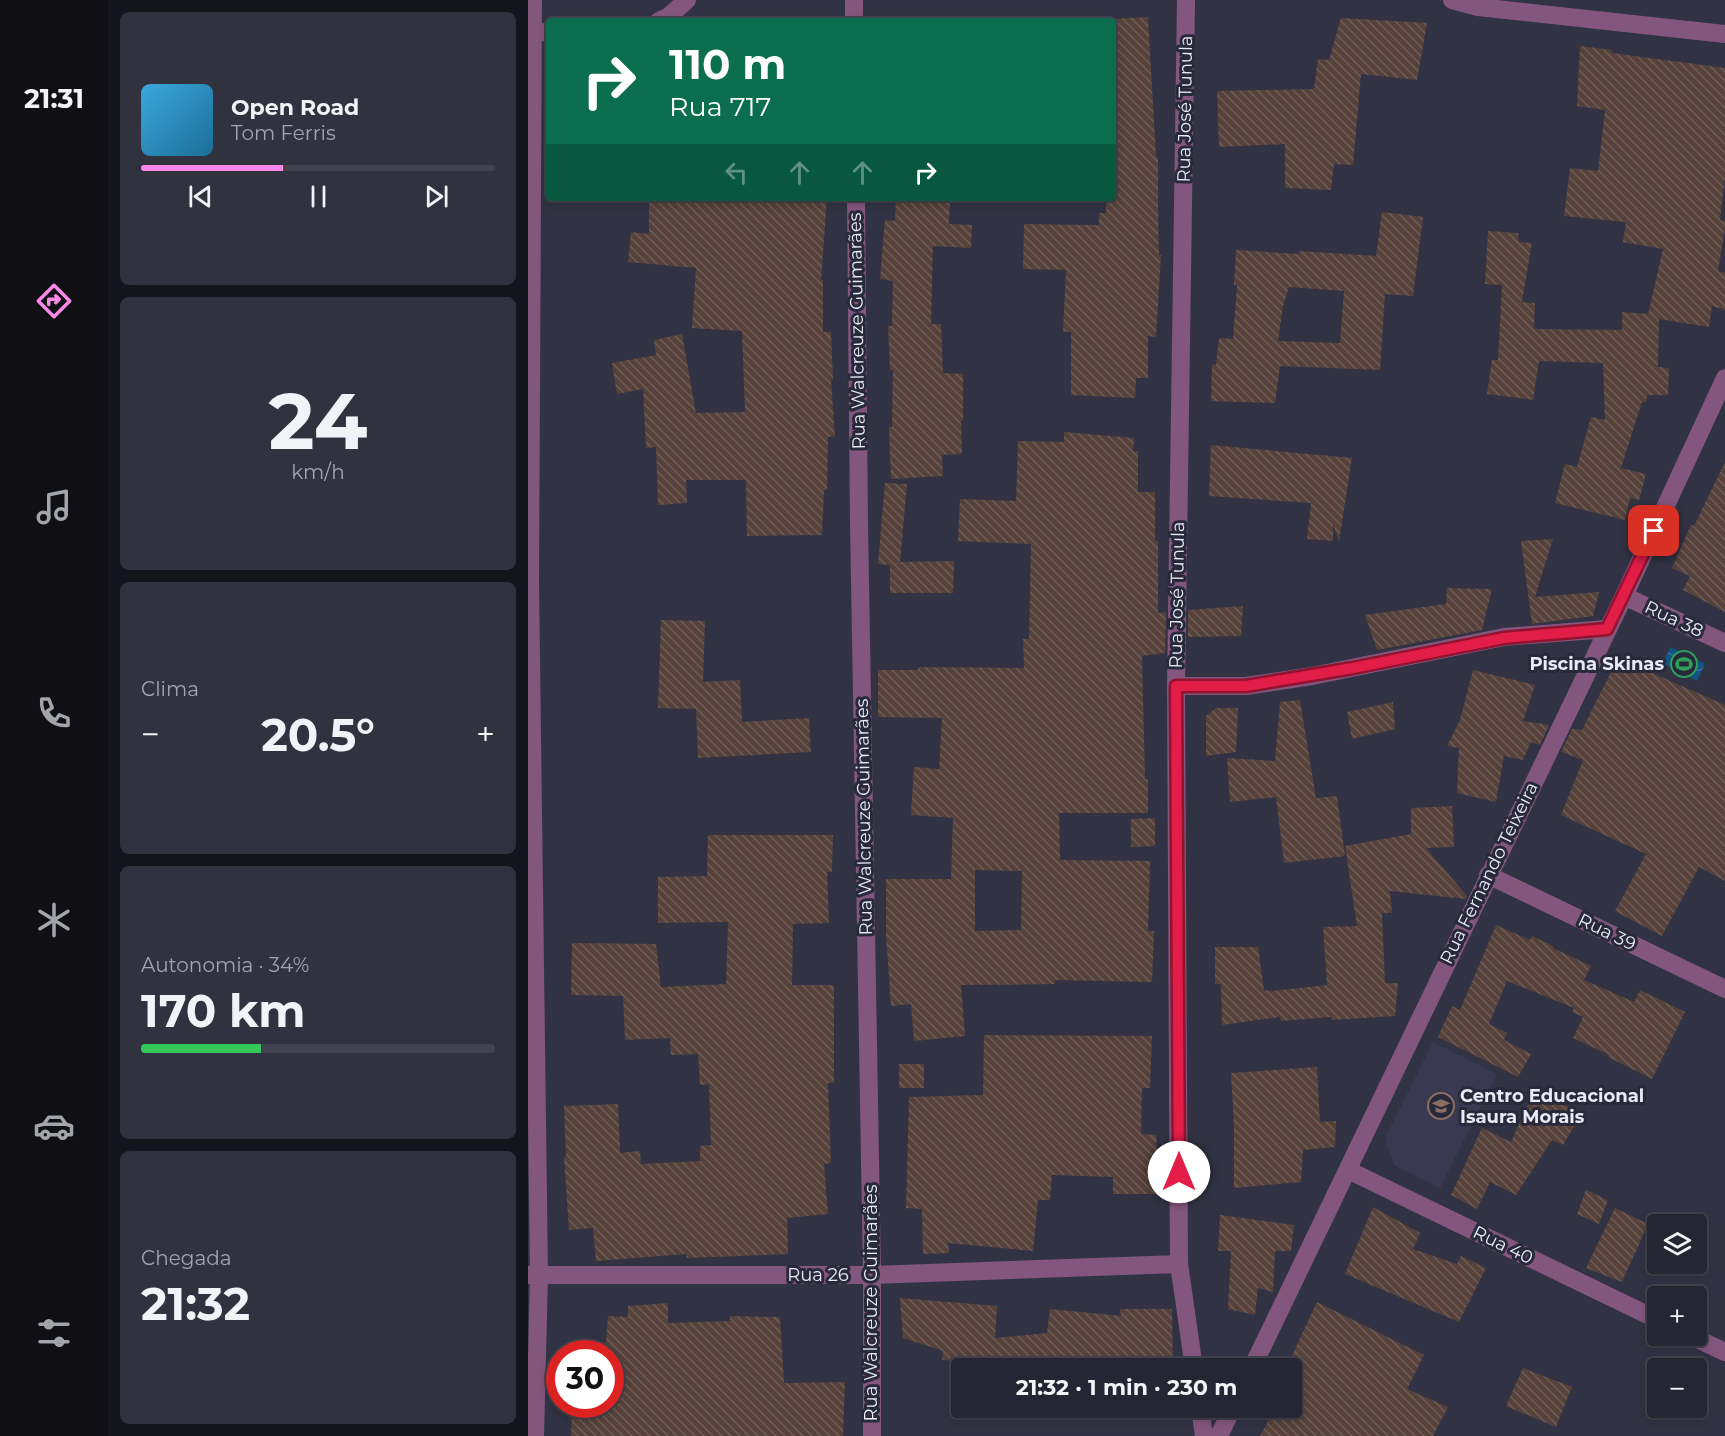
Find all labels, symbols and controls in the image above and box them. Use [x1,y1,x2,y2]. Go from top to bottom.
street label: Rua José Tunula [1173,35,1197,183]
text: 110 m [669,38,786,90]
icon: right [570,42,648,120]
text: 21:31 [24,82,84,115]
text: Rua 717 [669,90,772,123]
text: Open Road [231,94,359,121]
text: Tom Ferris [231,121,336,145]
icon: left [720,156,753,189]
icon: ahead [783,156,816,189]
icon: ahead [846,156,879,189]
icon: right [909,156,942,189]
icon: previous [184,180,217,213]
icon: pause [302,180,335,213]
icon: next [420,180,453,213]
street label: Rua Walcreuze Guimarães [844,212,870,450]
icon: directions [33,280,75,322]
text: 24 [269,373,367,469]
text: km/h [291,460,345,484]
icon: music [33,486,75,528]
pin [1628,505,1679,556]
icon: arrive [1637,514,1670,547]
street label: Rua José Tunula [1165,521,1189,669]
street label: Rua 38 [1641,596,1707,642]
sports icon: Piscina Skinas [1669,649,1699,679]
place label: Piscina Skinas [1529,653,1664,675]
text: Clima [141,677,199,701]
icon: phone [33,692,75,734]
street label: Rua Walcreuze Guimarães [851,698,877,936]
text: 20.5° [261,707,375,762]
text: − [141,714,160,754]
text: + [476,714,495,754]
street label: Rua Fernando Teixeira [1435,778,1543,968]
icon: climate [33,899,75,941]
street label: Rua 39 [1575,909,1640,955]
text: Autonomia · 34% [141,953,309,977]
text: 170 km [141,983,305,1038]
place label: Centro Educacional Isaura Morais [1460,1085,1644,1128]
school or university icon: Centro Educacional Isaura Morais [1426,1091,1456,1121]
icon: car [33,1105,75,1147]
position arrow [1147,1140,1211,1204]
street label: Rua Walcreuze Guimarães [860,1184,882,1421]
map controls [1647,1214,1707,1418]
button: layers [1647,1214,1707,1274]
street label: Rua 40 [1469,1221,1537,1269]
text: Chegada [141,1246,232,1270]
street label: Rua 26 [787,1264,849,1286]
text: 21:32 [141,1276,250,1331]
button: + [1647,1286,1707,1346]
icon: filters [33,1312,75,1354]
speed limit sign: 30 [546,1340,624,1418]
button: − [1647,1358,1707,1418]
text: 21:32 · 1 min · 230 m [1016,1374,1237,1401]

